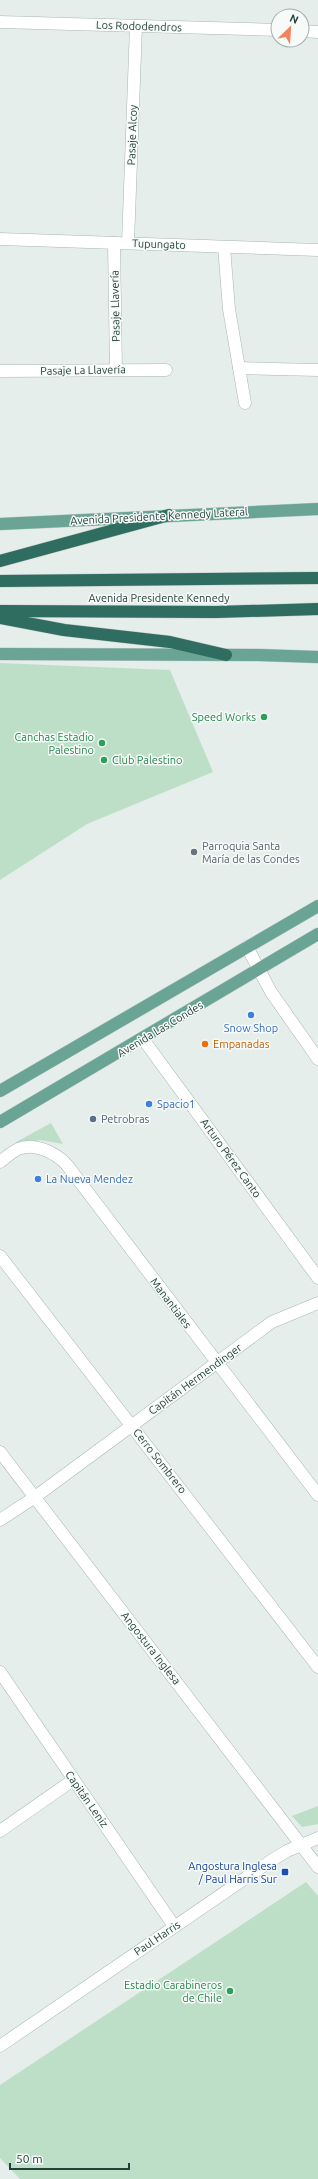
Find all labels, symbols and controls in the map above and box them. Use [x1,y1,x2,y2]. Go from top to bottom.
north arrow [270,8,310,48]
text: N [288,12,300,26]
street label: Los Rododendros [96,19,182,34]
street label: Pasaje Alcoy [125,104,139,166]
street label: Tupungato [132,237,186,251]
street label: Pasaje Llavería [108,270,122,342]
street label: Pasaje La Llavería [40,363,126,377]
street label: Avenida Presidente Kennedy Lateral [70,505,248,527]
street label: Avenida Presidente Kennedy [89,592,230,604]
place label: Speed Works [192,711,256,723]
marker: Speed Works [259,712,269,722]
place label: Canchas Estadio Palestino [15,731,94,756]
marker: Canchas Estadio Palestino [97,738,107,748]
place label: Club Palestino [112,754,182,766]
marker: Club Palestino [99,755,109,765]
place label: Parroquia Santa María de las Condes [202,840,300,865]
marker: Parroquia Santa María de las Condes [189,847,199,857]
street label: Avenida Las Condes [115,999,205,1059]
marker: Snow Shop [246,1010,256,1020]
place label: Snow Shop [224,1022,278,1034]
place label: Empanadas [213,1038,270,1050]
marker: Empanadas [200,1039,210,1049]
place label: Spacio1 [157,1098,195,1110]
marker: Spacio1 [144,1099,154,1109]
place label: Petrobras [101,1113,150,1125]
marker: Petrobras [88,1114,98,1124]
street label: Arturo Pérez Canto [198,1116,264,1200]
place label: La Nueva Mendez [46,1173,133,1185]
marker: La Nueva Mendez [33,1174,43,1184]
street label: Manantiales [148,1276,194,1331]
street label: Capitán Hermendinger [146,1341,244,1417]
street label: Cerro Sombrero [131,1426,189,1496]
street label: Angostura Inglesa [119,1609,183,1687]
street label: Capitán Leniz [63,1769,111,1829]
place label: Angostura Inglesa / Paul Harris Sur [188,1860,278,1885]
marker: Angostura Inglesa / Paul Harris Sur [280,1867,290,1877]
street label: Paul Harris [132,1918,182,1958]
place label: Estadio Carabineros de Chile [124,1979,222,2004]
marker: Estadio Carabineros de Chile [225,1986,235,1996]
scale bar [10,2145,129,2171]
text: 50 m [16,2152,43,2165]

